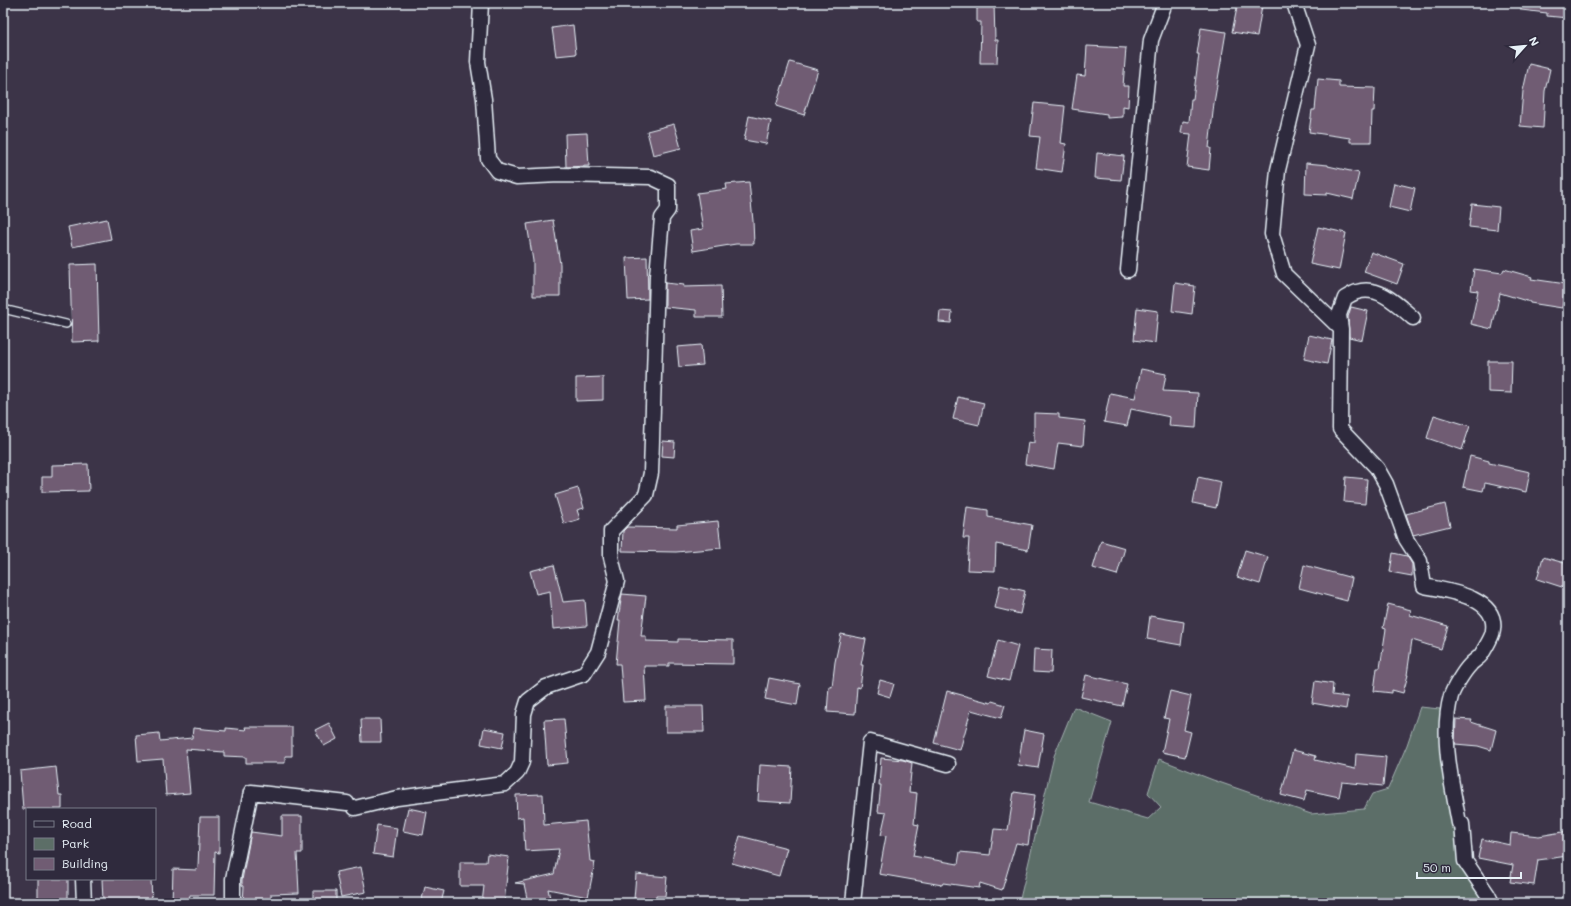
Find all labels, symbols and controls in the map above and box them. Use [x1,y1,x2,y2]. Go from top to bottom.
north arrow [1505,26,1545,66]
text: N [1526,34,1543,48]
legend [26,808,156,880]
text: Road [62,815,92,831]
text: Park [62,835,89,851]
scale bar [1417,854,1521,880]
text: Building [62,855,108,871]
text: 50 m [1423,859,1451,875]

